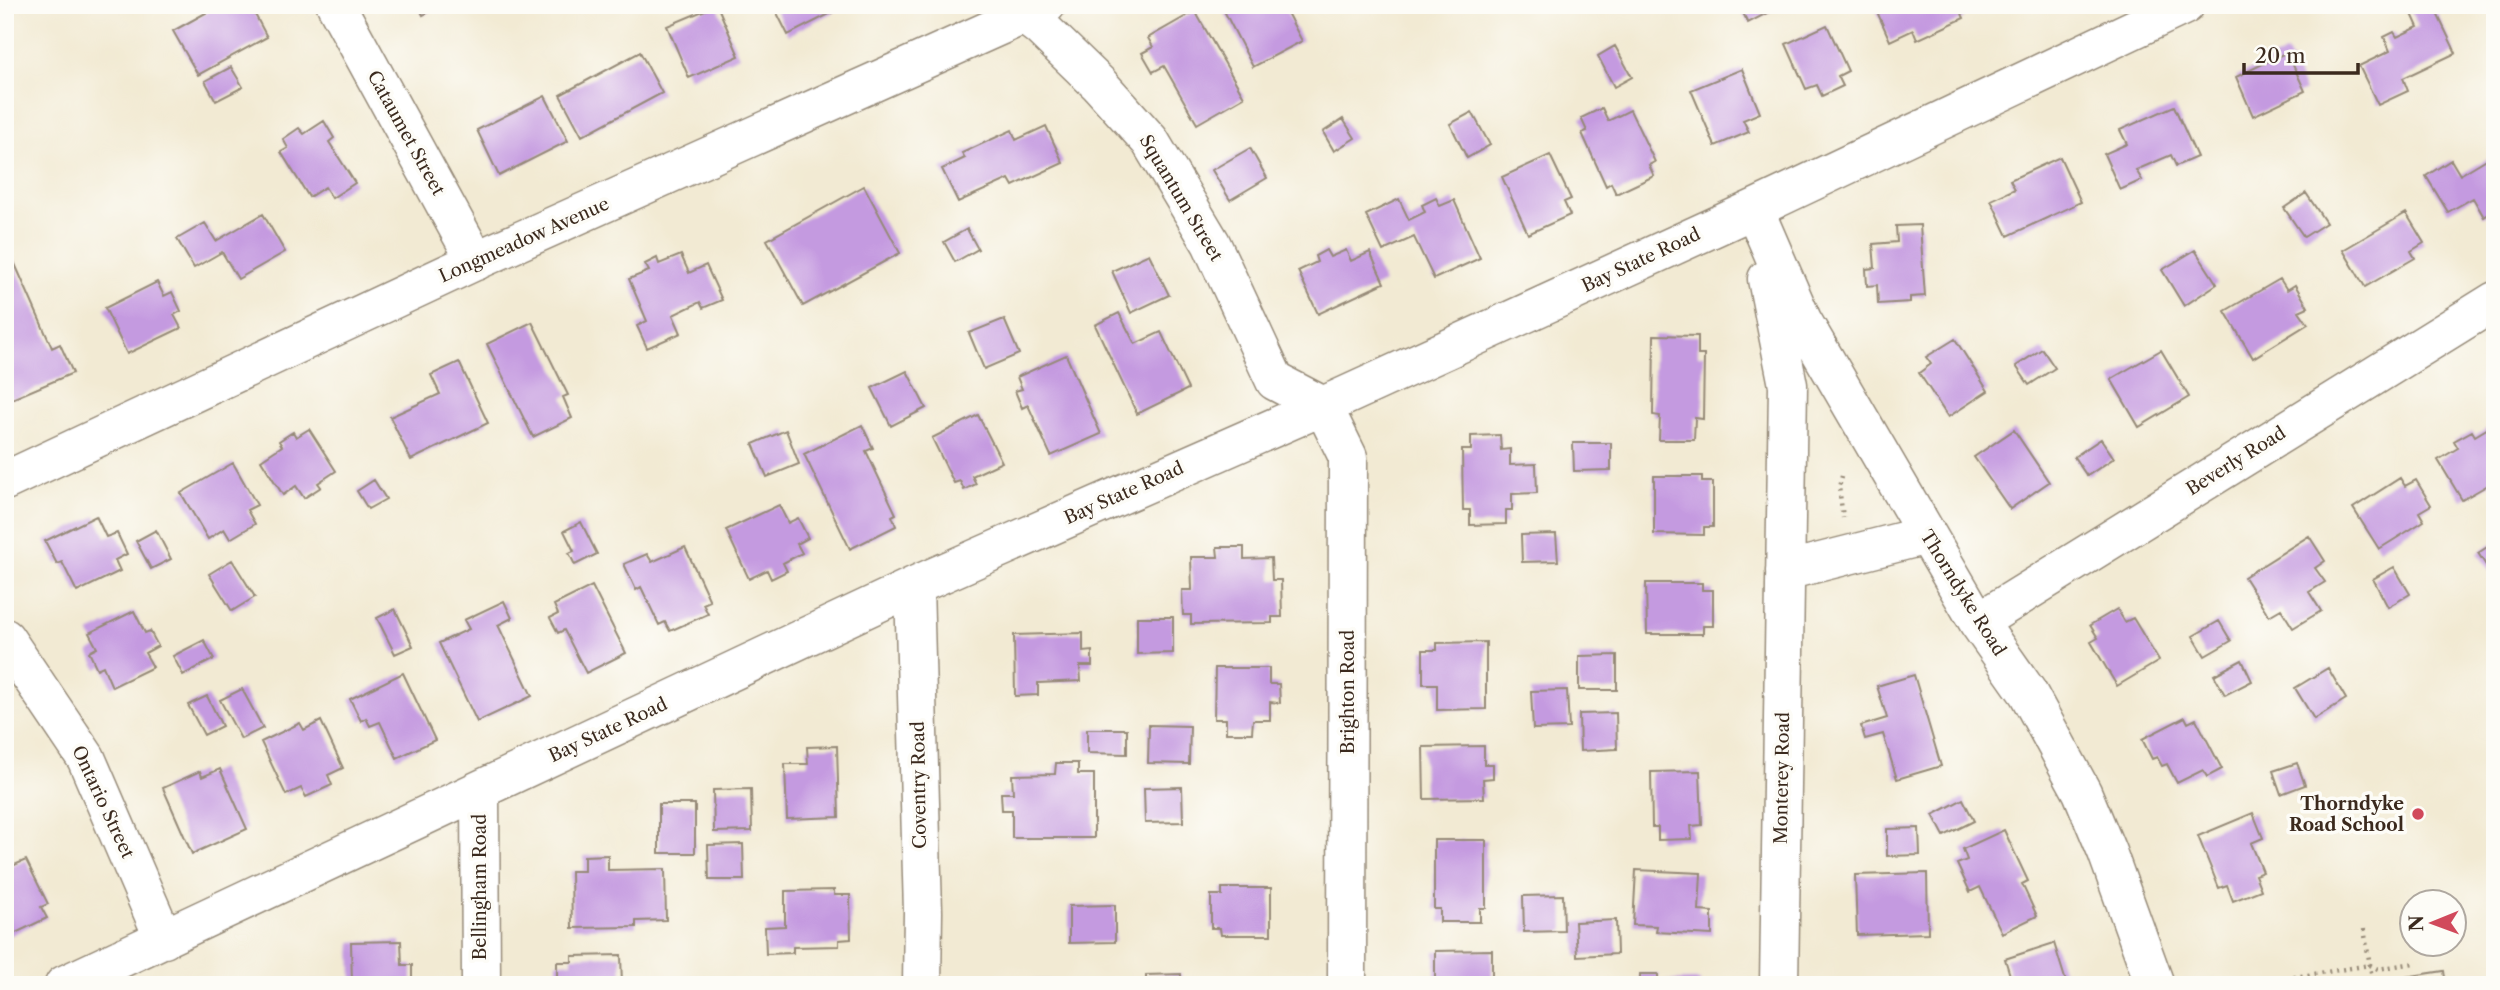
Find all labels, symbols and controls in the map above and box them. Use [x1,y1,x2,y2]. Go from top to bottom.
scale bar [2244,32,2358,76]
text: 20 m [2255,43,2306,68]
street label: Cataumet Street [363,67,450,200]
street label: Squantum Street [1135,131,1228,266]
street label: Longmeadow Avenue [436,193,612,287]
street label: Bay State Road [1578,223,1704,297]
street label: Beverly Road [2182,422,2290,500]
street label: Bay State Road [1061,457,1187,529]
street label: Thorndyke Road [1915,526,2011,660]
street label: Brighton Road [1337,630,1359,754]
street label: Bay State Road [545,693,671,767]
street label: Monterey Road [1770,712,1794,844]
street label: Coventry Road [907,721,931,849]
street label: Ontario Street [67,742,139,863]
place label: Thorndyke Road School [2289,793,2404,836]
marker: Thorndyke Road School [2410,806,2426,822]
street label: Bellingham Road [469,814,491,960]
north arrow [2398,888,2468,958]
text: N [2405,915,2428,932]

